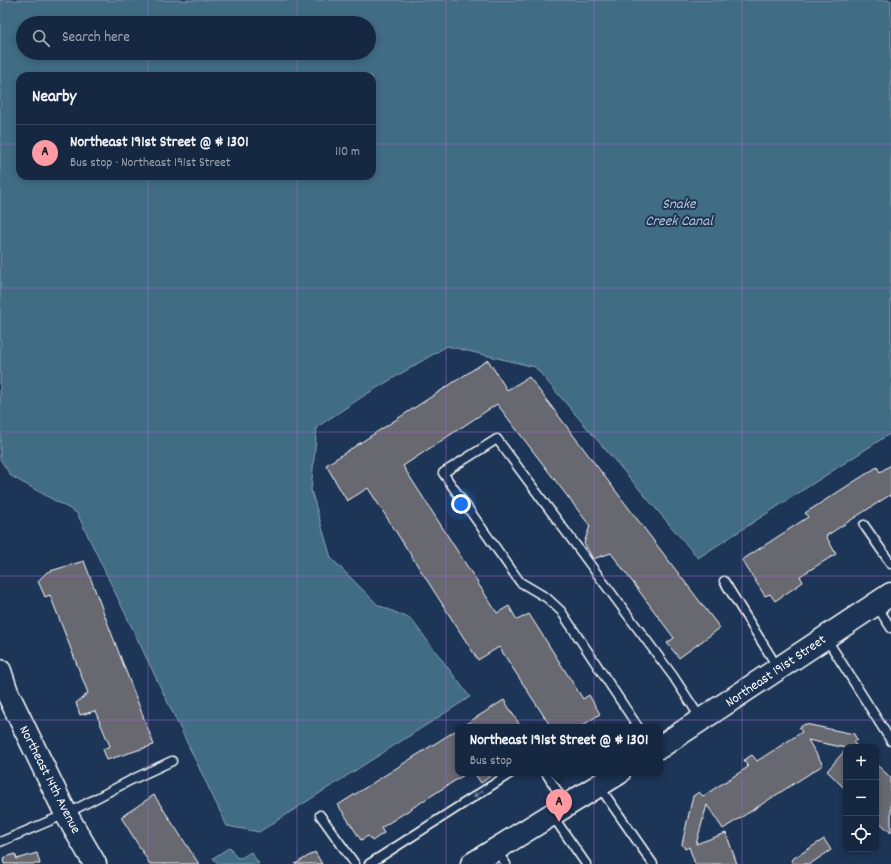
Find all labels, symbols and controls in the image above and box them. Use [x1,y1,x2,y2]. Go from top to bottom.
search box [16,16,376,60]
icon: search [30,27,52,49]
text: Search here [62,27,130,49]
text: Nearby [32,86,76,110]
text: Northeast 191st Street @ # 1301 [70,132,249,154]
text: A [41,143,49,162]
text: 110 m [335,143,360,162]
text: Bus stop · Northeast 191st Street [70,154,231,173]
water label: Snake Creek Canal [645,194,714,233]
your location [451,494,471,514]
street label: Northeast 191st Street [722,630,831,713]
street label: Northeast 14th Avenue [13,722,85,837]
popup [455,724,663,776]
text: Northeast 191st Street @ # 1301 [470,730,648,752]
map controls [843,744,879,852]
button: + [843,744,879,780]
text: Bus stop [470,752,512,771]
button: − [843,780,879,816]
pin: A [546,789,572,822]
one-way arrow [473,790,484,798]
button: locate [843,816,879,852]

